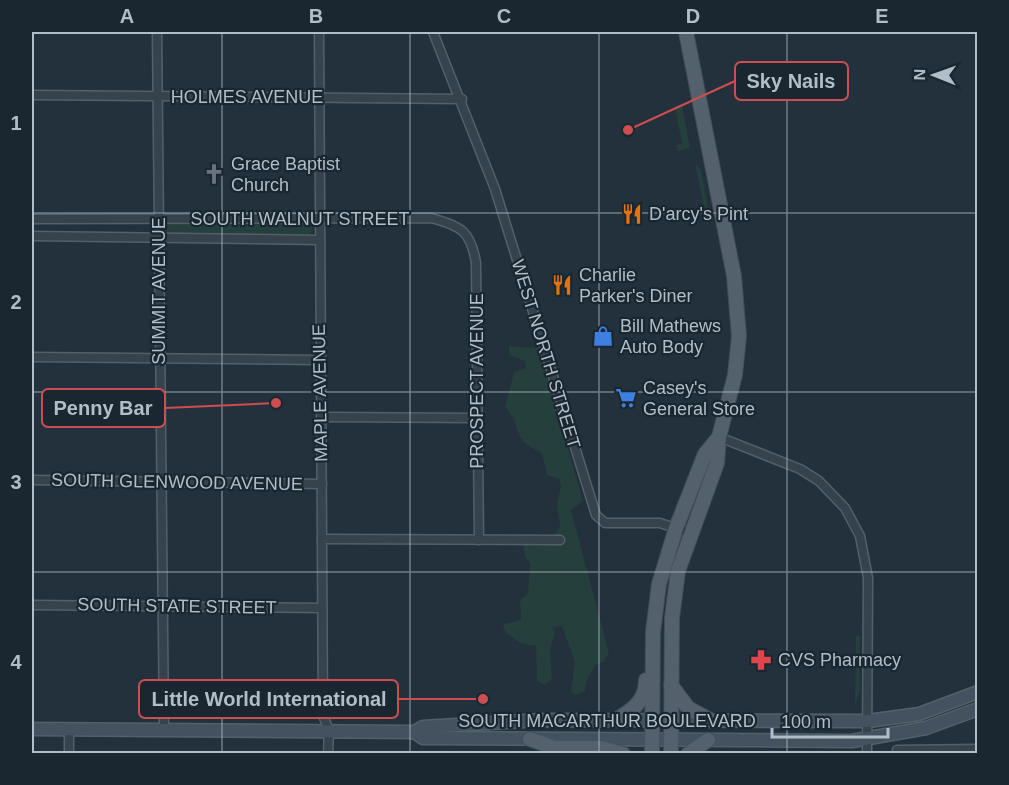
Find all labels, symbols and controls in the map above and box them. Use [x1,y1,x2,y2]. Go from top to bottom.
text: A [120,5,134,27]
text: B [309,5,323,27]
text: C [497,5,511,27]
text: D [686,5,700,27]
text: E [875,5,889,27]
north arrow [904,45,964,105]
callout: Sky Nails [735,62,848,100]
text: N [911,69,928,81]
text: Sky Nails [747,70,835,92]
street label: HOLMES AVENUE [171,87,323,107]
text: 1 [10,112,22,134]
place label: Grace Baptist Church [231,154,340,195]
church icon: Grace Baptist Church [202,162,226,186]
restaurant icon: D'arcy's Pint [620,202,644,226]
place label: D'arcy's Pint [649,204,748,224]
street label: SOUTH WALNUT STREET [190,209,410,229]
street label: SUMMIT AVENUE [149,217,169,365]
street label: WEST NORTH STREET [508,257,584,451]
place label: Charlie Parker's Diner [579,265,692,306]
restaurant icon: Charlie Parker's Diner [550,273,574,297]
text: 2 [10,291,22,313]
street label: PROSPECT AVENUE [467,293,487,469]
place label: Bill Mathews Auto Body [620,316,721,357]
street label: MAPLE AVENUE [309,324,331,462]
shop icon: Bill Mathews Auto Body [591,324,615,348]
place label: Casey's General Store [643,378,755,419]
supermarket icon: Casey's General Store [614,386,638,410]
callout: Penny Bar [42,389,165,427]
text: Penny Bar [54,397,153,419]
street label: SOUTH GLENWOOD AVENUE [51,470,303,494]
text: 3 [10,471,22,493]
street label: SOUTH STATE STREET [77,594,277,618]
pharmacy icon: CVS Pharmacy [749,648,773,672]
place label: CVS Pharmacy [778,650,901,670]
text: 4 [10,651,22,673]
callout: Little World International [139,680,398,718]
text: Little World International [151,688,387,710]
scale bar [772,701,888,739]
street label: SOUTH MACARTHUR BOULEVARD [458,711,756,731]
text: 100 m [781,712,831,732]

